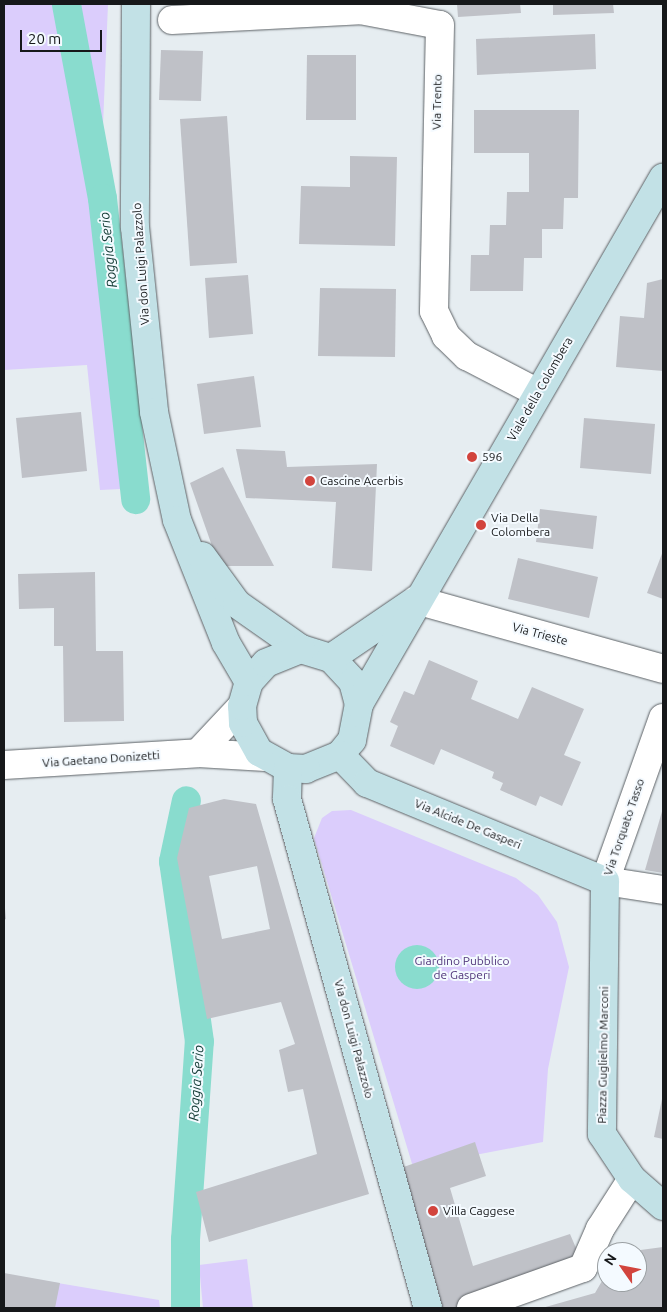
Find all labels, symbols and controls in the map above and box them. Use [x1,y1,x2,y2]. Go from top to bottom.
scale bar [22,20,105,52]
text: 20 m [28,30,61,47]
street label: Via Trento [429,74,445,130]
street label: Via don Luigi Palazzolo [130,202,152,326]
water label: Roggia Serio [96,211,120,289]
street label: Viale della Colombera [504,334,576,444]
place label: 596 [482,450,502,464]
marker: 596 [466,451,478,463]
place label: Cascine Acerbis [320,474,403,488]
marker: Cascine Acerbis [304,475,316,487]
place label: Via Della Colombera [491,511,550,539]
marker: Via Della Colombera [475,519,487,531]
street label: Via Trieste [511,620,569,648]
street label: Via Gaetano Donizetti [42,748,160,770]
street label: Via Torquato Tasso [601,777,647,877]
street label: Via Alcide De Gasperi [412,796,524,852]
park label: Giardino Pubblico de Gasperi [415,954,509,982]
street label: Via don Luigi Palazzolo [331,978,377,1100]
street label: Piazza Guglielmo Marconi [595,986,611,1124]
water label: Roggia Serio [185,1045,207,1121]
place label: Villa Caggese [443,1204,515,1218]
marker: Villa Caggese [427,1205,439,1217]
north arrow [597,1242,647,1292]
text: N [601,1251,620,1268]

